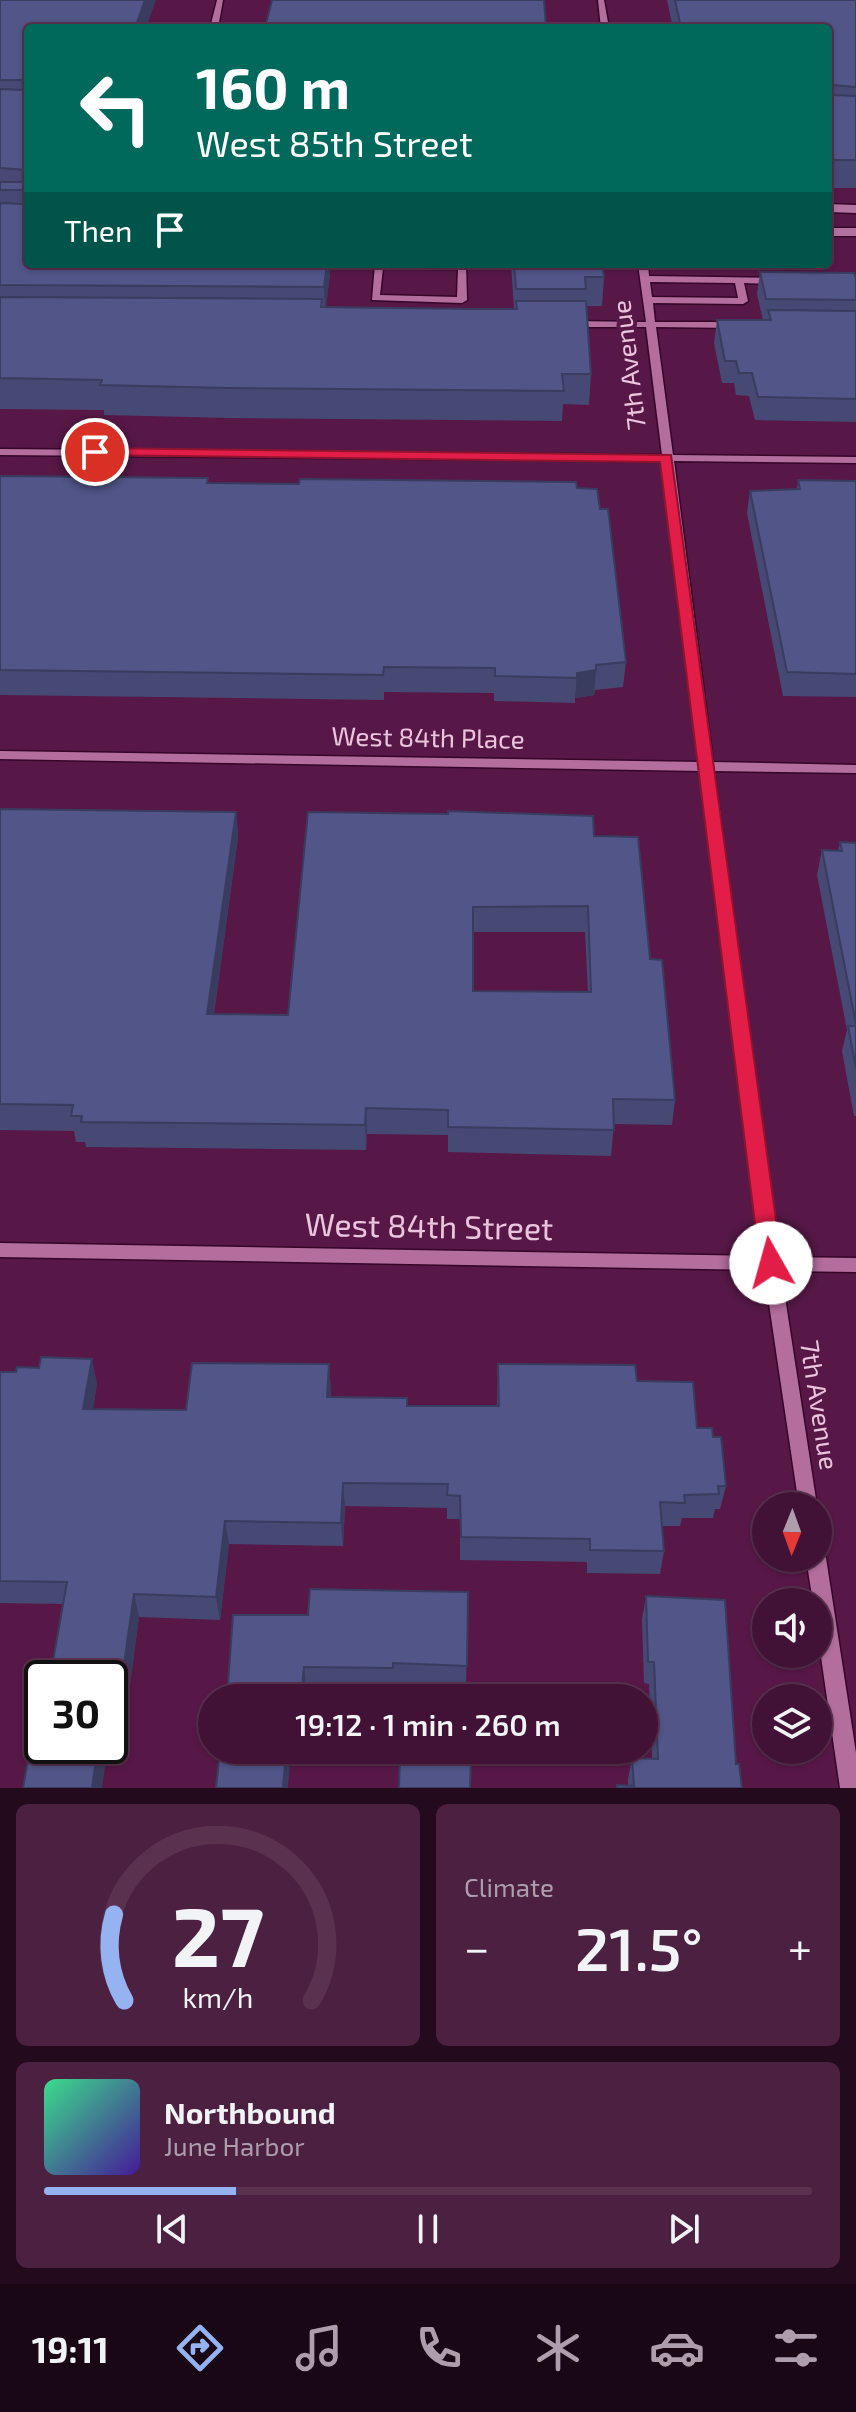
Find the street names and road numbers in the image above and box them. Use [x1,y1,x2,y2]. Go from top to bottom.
street label: 7th Avenue [604,298,651,432]
street label: West 84th Place [331,719,525,754]
street label: West 84th Street [304,1204,554,1246]
street label: 7th Avenue [795,1338,846,1472]

